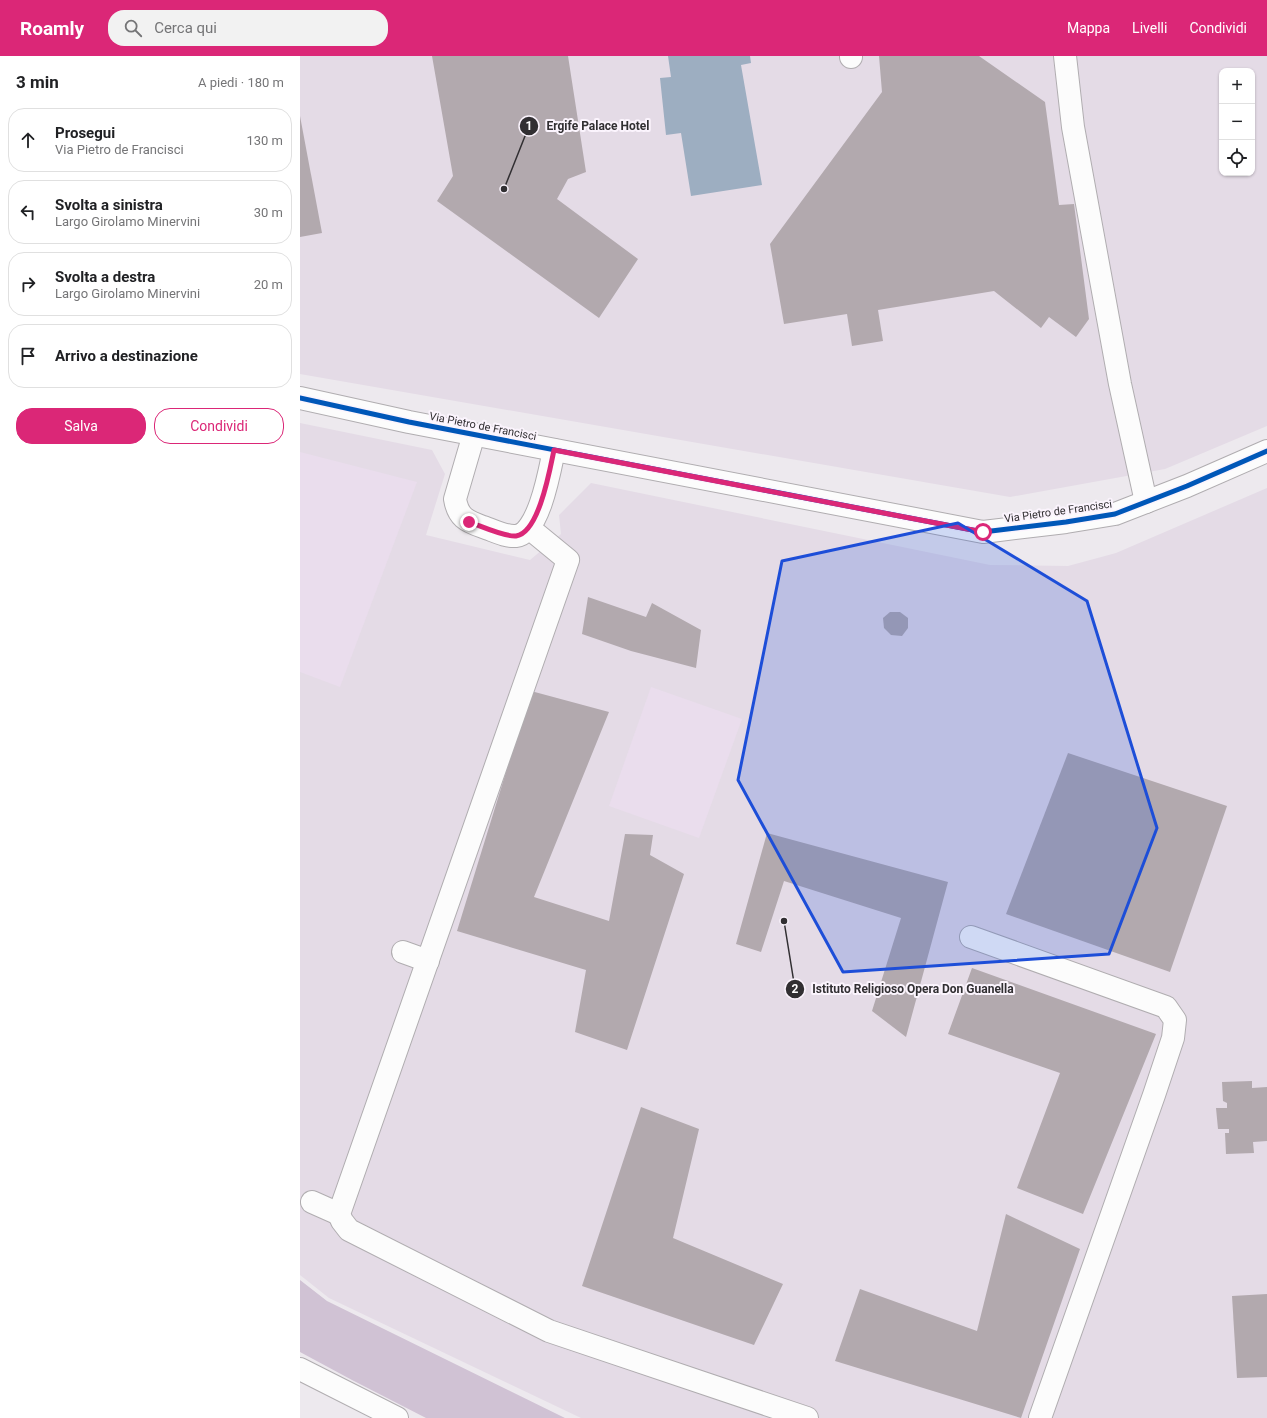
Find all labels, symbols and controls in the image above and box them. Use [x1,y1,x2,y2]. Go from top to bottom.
search box [108,10,388,46]
text: Roamly [20,17,84,40]
icon: search [122,17,144,39]
text: Cerca qui [154,19,217,37]
text: Mappa [1067,20,1110,36]
text: Livelli [1132,20,1167,36]
text: Condividi [1189,20,1247,36]
map controls [1219,68,1255,176]
button: + [1219,68,1255,104]
text: 3 min [16,72,59,92]
text: A piedi · 180 m [198,75,284,90]
button: − [1219,104,1255,140]
callout: Ergife Palace Hotel [519,114,658,138]
text: 1 [526,119,532,133]
text: Ergife Palace Hotel [546,119,650,133]
text: Prosegui [55,124,115,142]
icon: ahead [17,129,39,151]
text: 130 m [246,133,283,148]
button: locate [1219,140,1255,176]
text: Via Pietro de Francisci [55,142,184,157]
text: Svolta a sinistra [55,196,163,214]
icon: left [17,201,39,223]
text: 30 m [254,205,283,220]
text: Largo Girolamo Minervini [55,214,200,229]
text: Svolta a destra [55,268,155,286]
icon: right [17,273,39,295]
text: 20 m [254,277,283,292]
text: Largo Girolamo Minervini [55,286,200,301]
icon: arrive [17,345,39,367]
text: Arrivo a destinazione [55,347,198,365]
button: Salva [16,408,146,444]
button: Condividi [154,408,284,444]
street label: Via Pietro de Francisci [428,410,538,443]
street label: Via Pietro de Francisci [1003,497,1113,526]
route end [460,513,478,531]
route start [974,523,992,541]
callout: Istituto Religioso Opera Don Guanella [785,977,1022,1001]
text: 2 [792,982,799,996]
text: Istituto Religioso Opera Don Guanella [812,982,1014,996]

